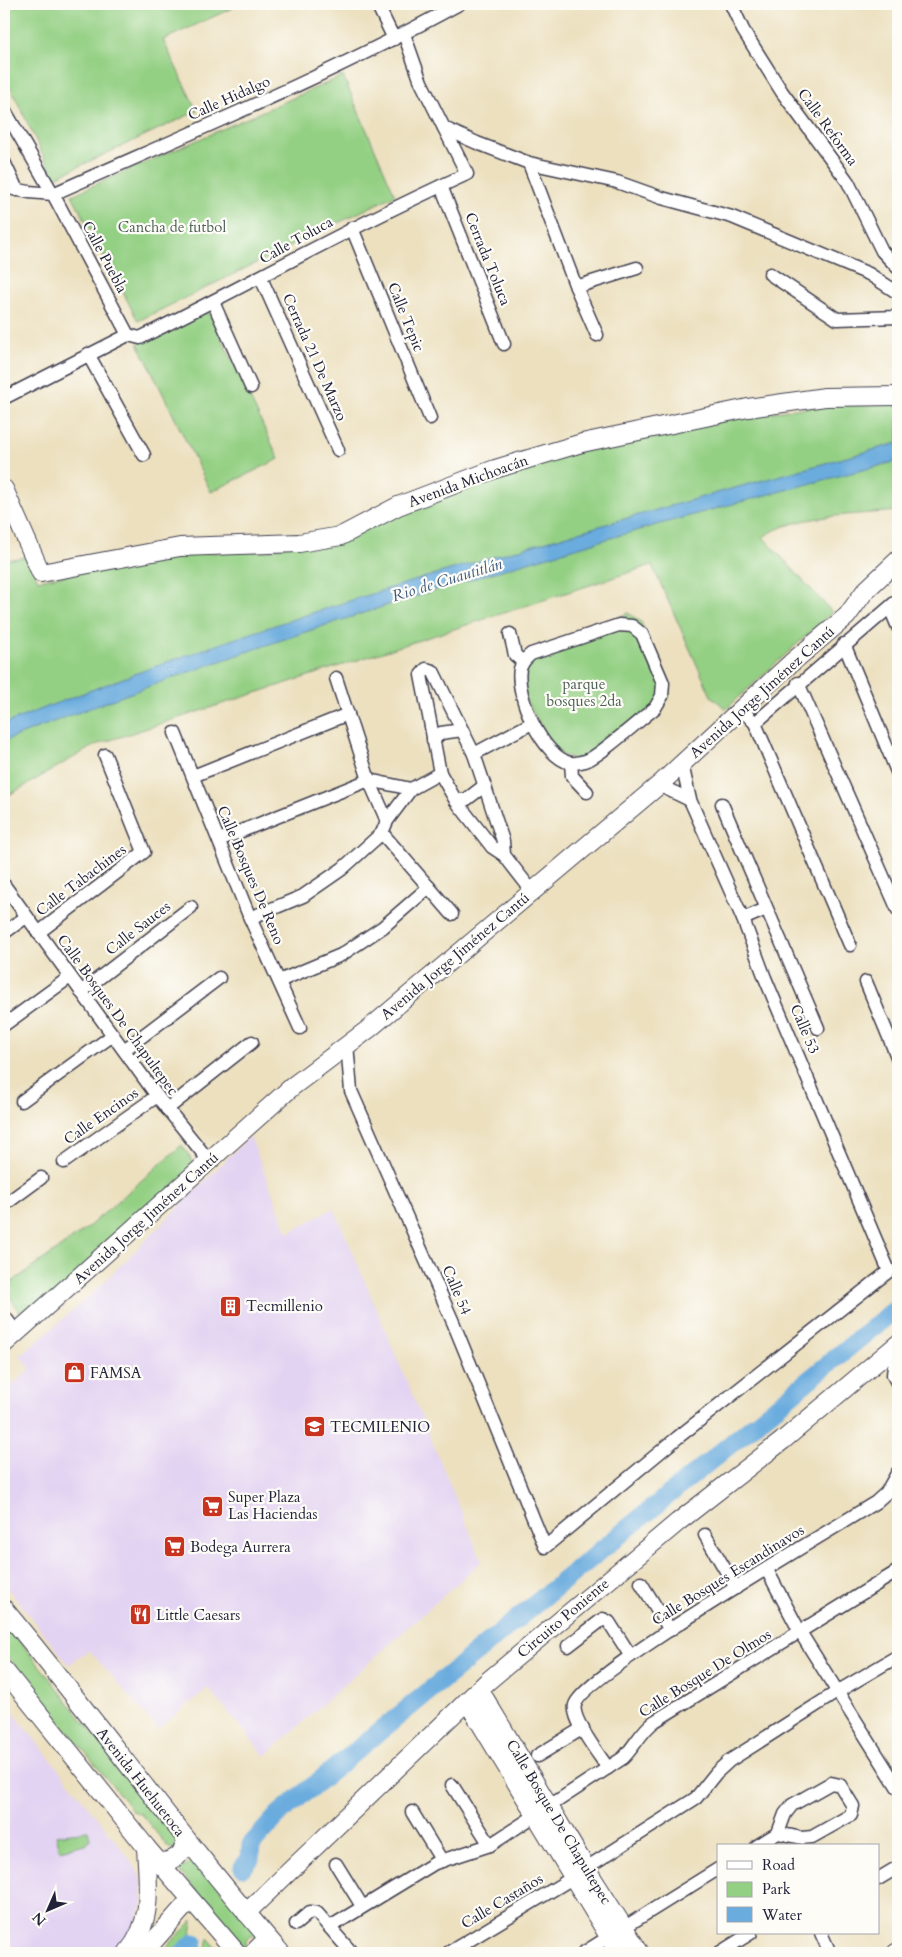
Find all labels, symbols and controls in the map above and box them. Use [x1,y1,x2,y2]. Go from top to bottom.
street label: Calle Hidalgo [185,71,273,125]
street label: Calle Reforma [793,84,863,170]
street label: Cerrada Toluca [460,210,516,309]
street label: Calle Toluca [256,211,337,268]
park label: Cancha de futbol [118,217,226,237]
street label: Calle Puebla [78,218,133,297]
street label: Calle Tepic [383,279,429,355]
street label: Cerrada 21 De Marzo [278,290,352,424]
street label: Avenida Michoacán [405,450,531,512]
water label: Rio de Cuautitlán [389,553,505,607]
street label: Avenida Jorge Jiménez Cantú [685,621,839,763]
park label: parque bosques 2da [546,674,622,711]
street label: Calle Bosques De Reno [213,803,289,947]
street label: Calle Tabachines [32,839,130,921]
street label: Avenida Jorge Jiménez Cantú [376,888,534,1024]
street label: Calle Sauces [101,896,175,960]
street label: Calle Bosques De Chapultepec [53,931,183,1100]
street label: Calle 53 [786,1001,824,1057]
street label: Calle Encinos [60,1083,142,1149]
street label: Avenida Jorge Jiménez Cantú [69,1147,223,1289]
street label: Calle 54 [438,1262,476,1318]
building icon: Tecmillenio [218,1294,242,1318]
place label: Tecmillenio [246,1296,323,1316]
shop icon: FAMSA [62,1361,86,1385]
place label: FAMSA [90,1363,142,1383]
school or university icon: TECMILENIO [302,1415,326,1439]
place label: TECMILENIO [330,1417,430,1437]
place label: Super Plaza Las Haciendas [228,1487,318,1524]
supermarket icon: Super Plaza Las Haciendas [200,1494,224,1518]
street label: Calle Bosques Escandinavos [648,1520,808,1630]
supermarket icon: Bodega Aurrera [162,1535,186,1559]
place label: Bodega Aurrera [190,1537,291,1557]
street label: Circuito Poniente [513,1574,613,1662]
restaurant icon: Little Caesars [128,1603,152,1627]
place label: Little Caesars [156,1605,240,1625]
street label: Calle Bosque De Olmos [635,1624,775,1722]
street label: Avenida Huehuetoca [92,1723,190,1841]
street label: Calle Bosque De Chapultepec [502,1736,616,1908]
legend [717,1844,880,1934]
text: Road [762,1855,795,1875]
street label: Calle Castaños [457,1869,547,1933]
text: Park [762,1879,791,1899]
north arrow [22,1884,72,1934]
text: Water [761,1905,803,1925]
text: N [28,1908,50,1930]

